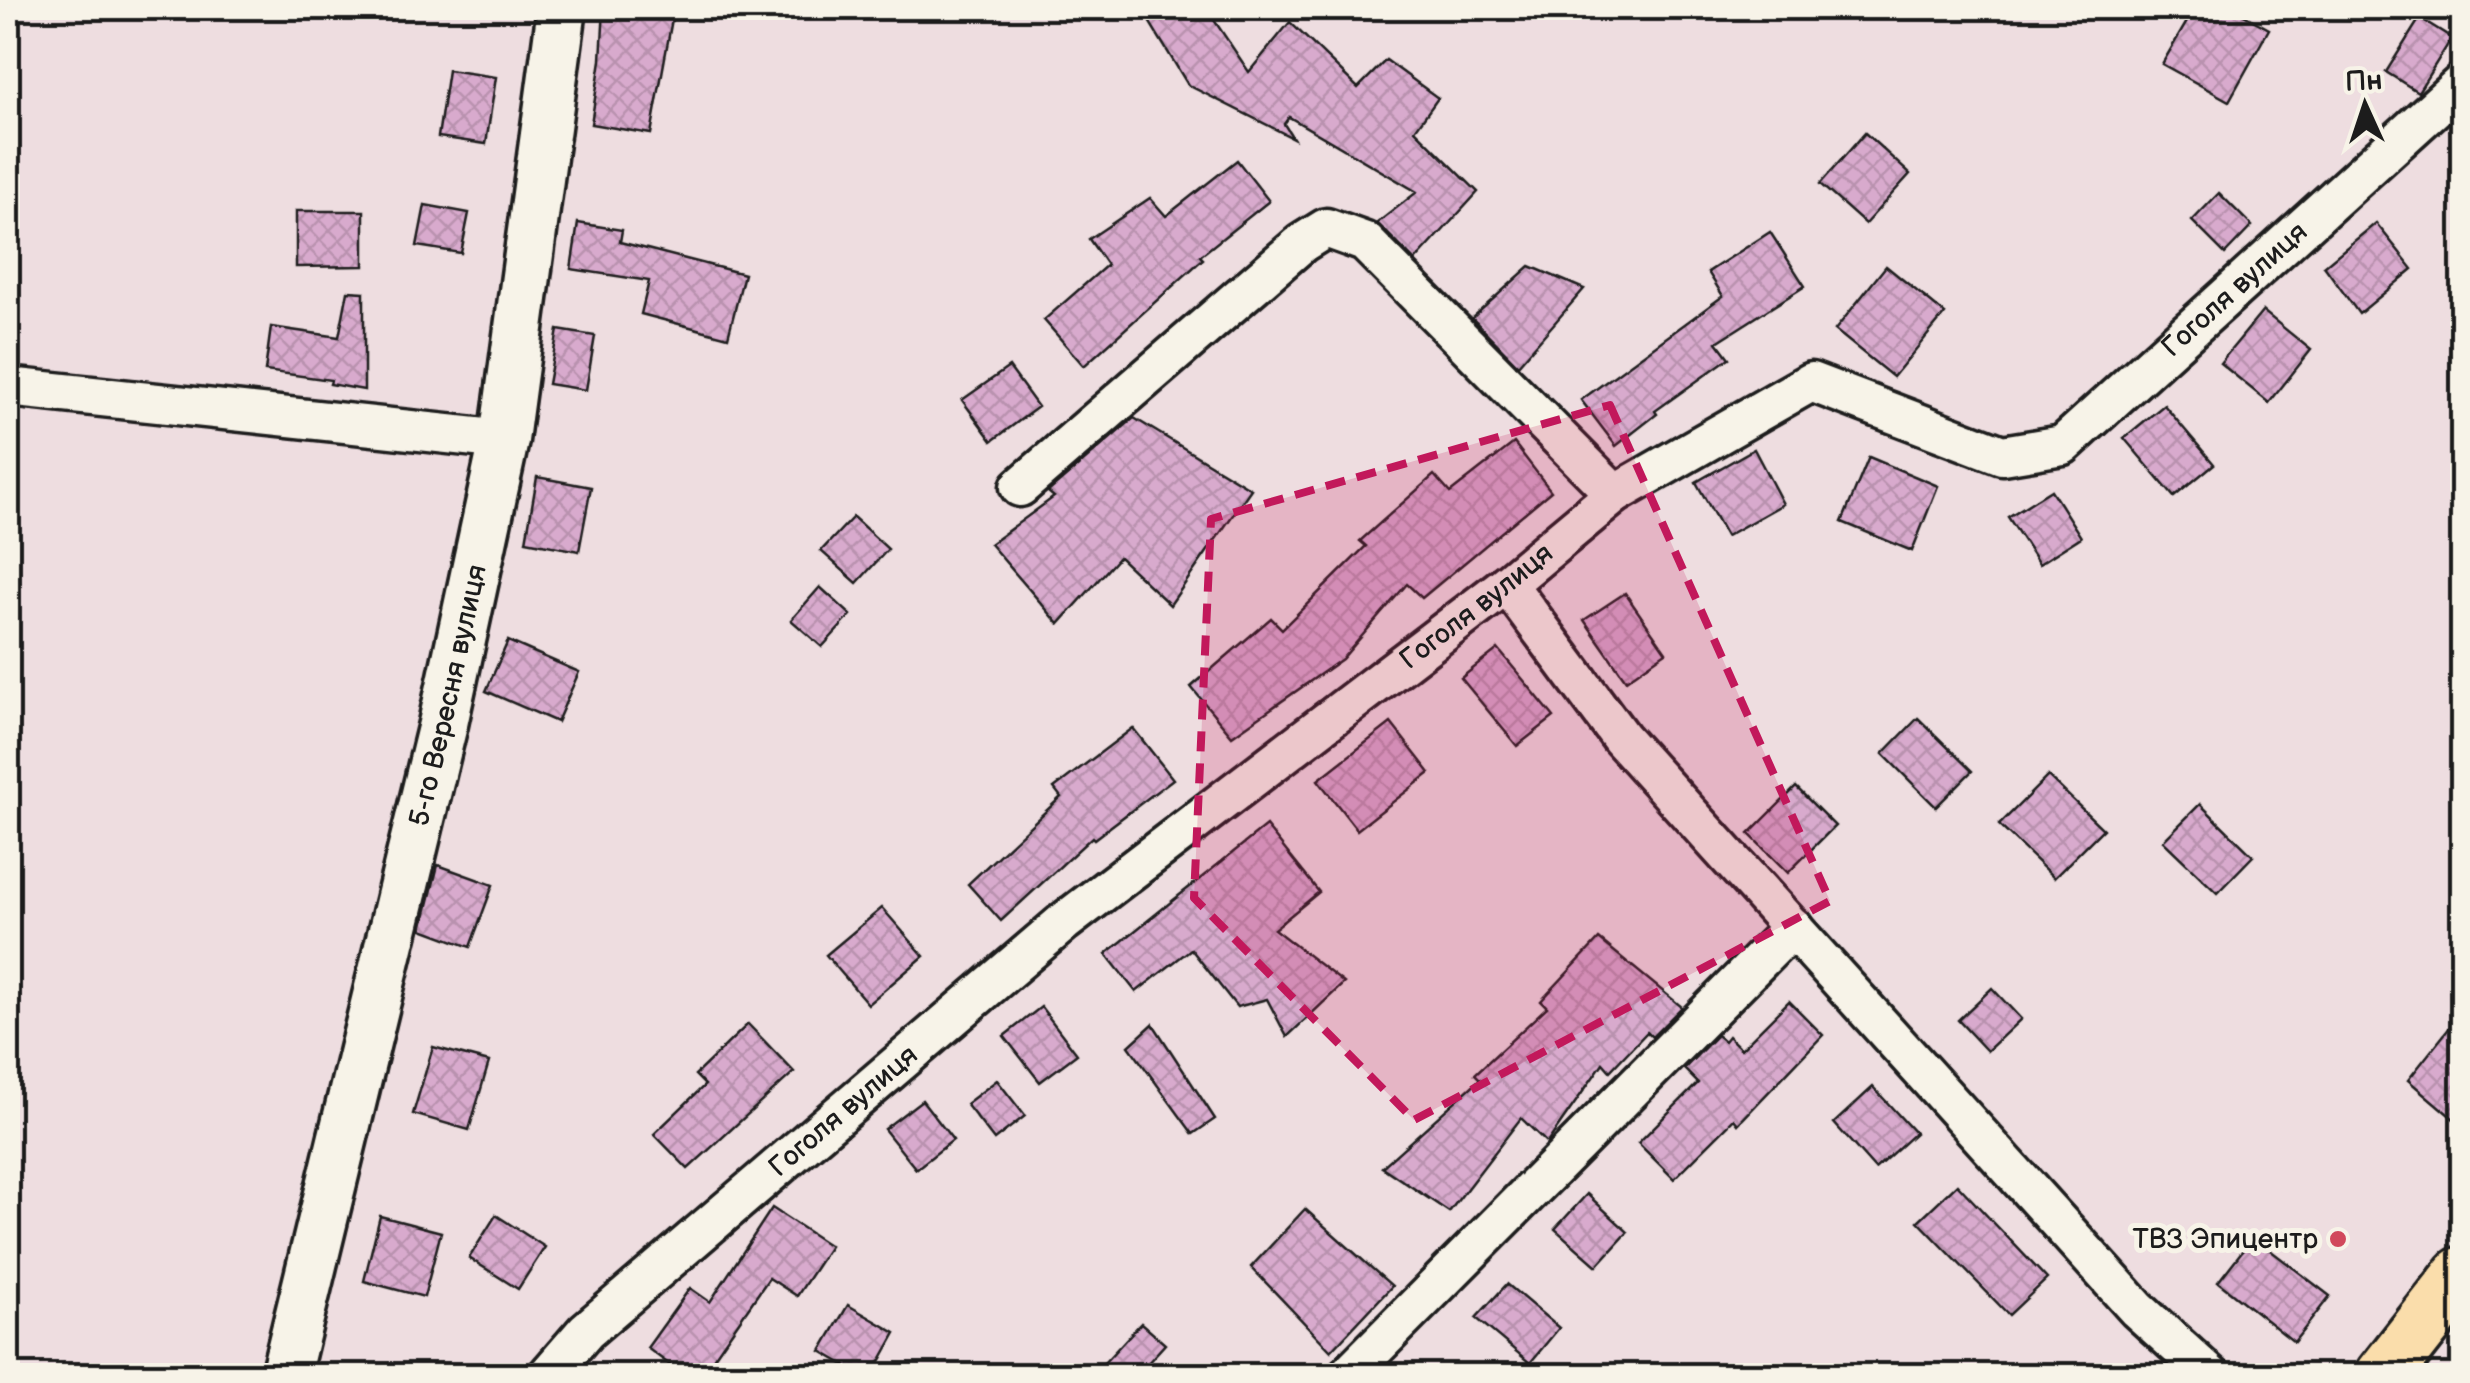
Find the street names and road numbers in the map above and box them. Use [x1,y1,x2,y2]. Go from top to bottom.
street label: Гоголя вулиця [2155,215,2314,364]
street label: Гоголя вулиця [1393,536,1559,676]
street label: 5-го Вересня вулиця [402,561,493,830]
street label: Гоголя вулиця [762,1038,924,1184]

